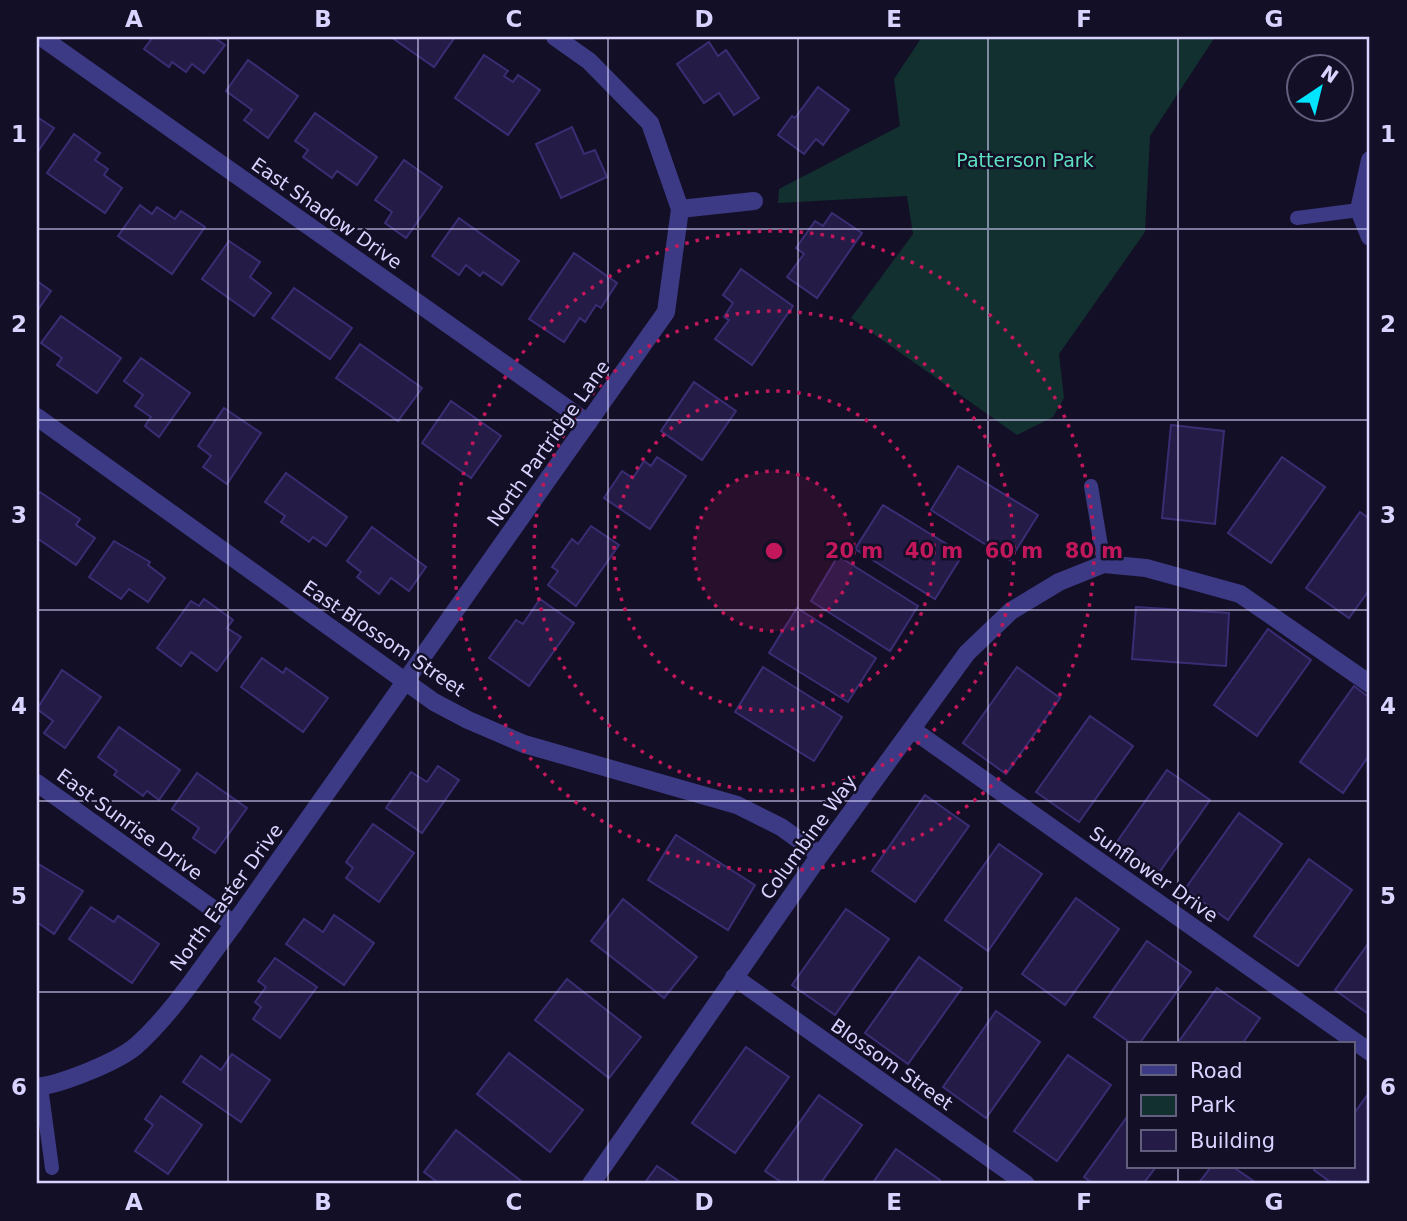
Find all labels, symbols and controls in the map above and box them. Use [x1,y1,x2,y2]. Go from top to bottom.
text: A [125,6,143,32]
text: B [314,6,332,32]
text: C [506,6,522,32]
text: D [694,6,714,32]
text: E [886,6,902,32]
text: F [1076,6,1092,32]
text: G [1265,6,1283,32]
north arrow [1284,52,1354,122]
text: N [1317,61,1343,88]
text: 1 [11,121,27,147]
text: 1 [1380,121,1396,147]
park label: Patterson Park [956,149,1094,171]
street label: East Shadow Drive [247,153,407,273]
text: 2 [11,311,27,337]
text: 2 [1380,311,1396,337]
street label: North Partridge Lane [482,356,614,530]
text: 3 [11,502,27,528]
text: 3 [1380,502,1396,528]
centre of rings [762,539,786,563]
text: 20 m [825,539,883,563]
text: 40 m [905,539,963,563]
text: 60 m [985,539,1043,563]
text: 80 m [1065,539,1123,563]
street label: East Blossom Street [299,576,469,700]
text: 4 [11,693,27,719]
text: 4 [1380,693,1396,719]
street label: East Sunrise Drive [53,764,207,884]
street label: Columbine Way [756,771,860,903]
street label: North Easter Drive [165,819,287,975]
street label: Sunflower Drive [1086,822,1222,926]
text: 5 [11,883,27,909]
text: 5 [1380,883,1396,909]
street label: Blossom Street [827,1014,957,1114]
legend [1127,1042,1354,1168]
text: Road [1190,1059,1243,1083]
text: 6 [11,1074,27,1100]
text: 6 [1380,1074,1396,1100]
text: Park [1190,1093,1236,1117]
text: Building [1190,1129,1275,1153]
text: A [125,1189,143,1215]
text: B [314,1189,332,1215]
text: C [506,1189,522,1215]
text: D [694,1189,714,1215]
text: E [886,1189,902,1215]
text: F [1076,1189,1092,1215]
text: G [1265,1189,1283,1215]

